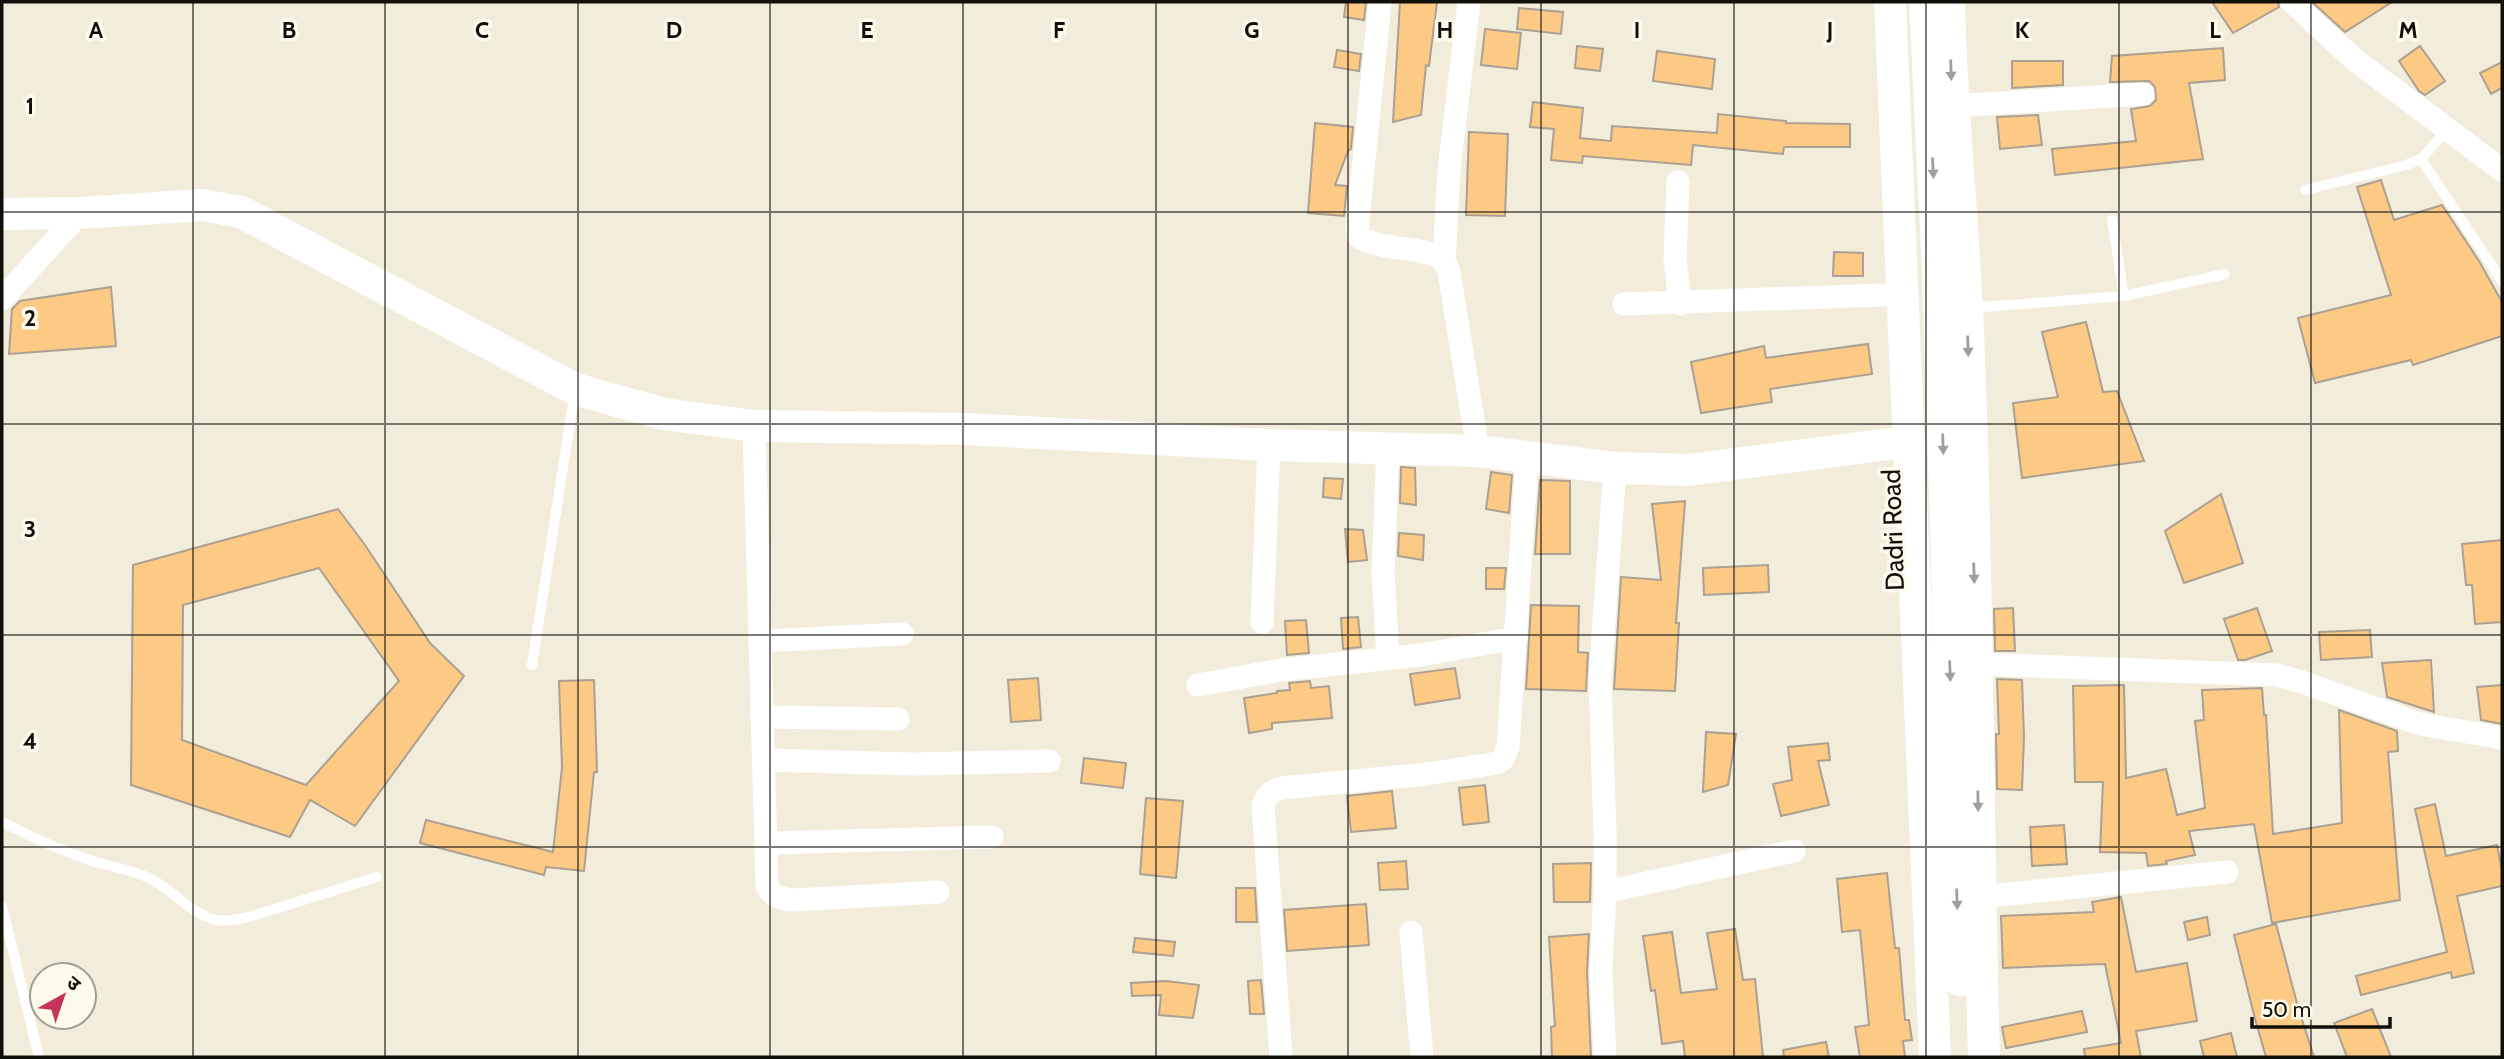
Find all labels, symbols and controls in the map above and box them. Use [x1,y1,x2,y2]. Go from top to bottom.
text: A [89,16,104,44]
text: B [282,16,296,44]
text: C [475,16,489,44]
text: D [666,16,682,44]
text: E [860,16,874,44]
text: F [1053,16,1065,44]
text: G [1244,16,1260,44]
text: H [1437,16,1453,44]
text: I [1634,16,1640,44]
text: J [1826,16,1833,44]
text: K [2015,16,2030,44]
text: L [2209,16,2221,44]
text: M [2398,16,2418,44]
one-way arrow [1945,59,1956,81]
text: 1 [26,92,34,120]
one-way arrow [1928,157,1939,179]
text: 2 [24,304,36,332]
one-way arrow [1962,335,1974,357]
one-way arrow [1938,433,1949,455]
street label: Dadri Road [1875,469,1911,591]
text: 3 [24,515,36,543]
one-way arrow [1969,563,1980,585]
one-way arrow [1944,661,1956,683]
text: 4 [23,727,37,755]
one-way arrow [1973,790,1984,812]
one-way arrow [1952,888,1963,910]
north arrow [28,961,98,1031]
text: उ [62,971,86,996]
scale bar [2252,986,2390,1030]
text: 50 m [2262,997,2311,1022]

